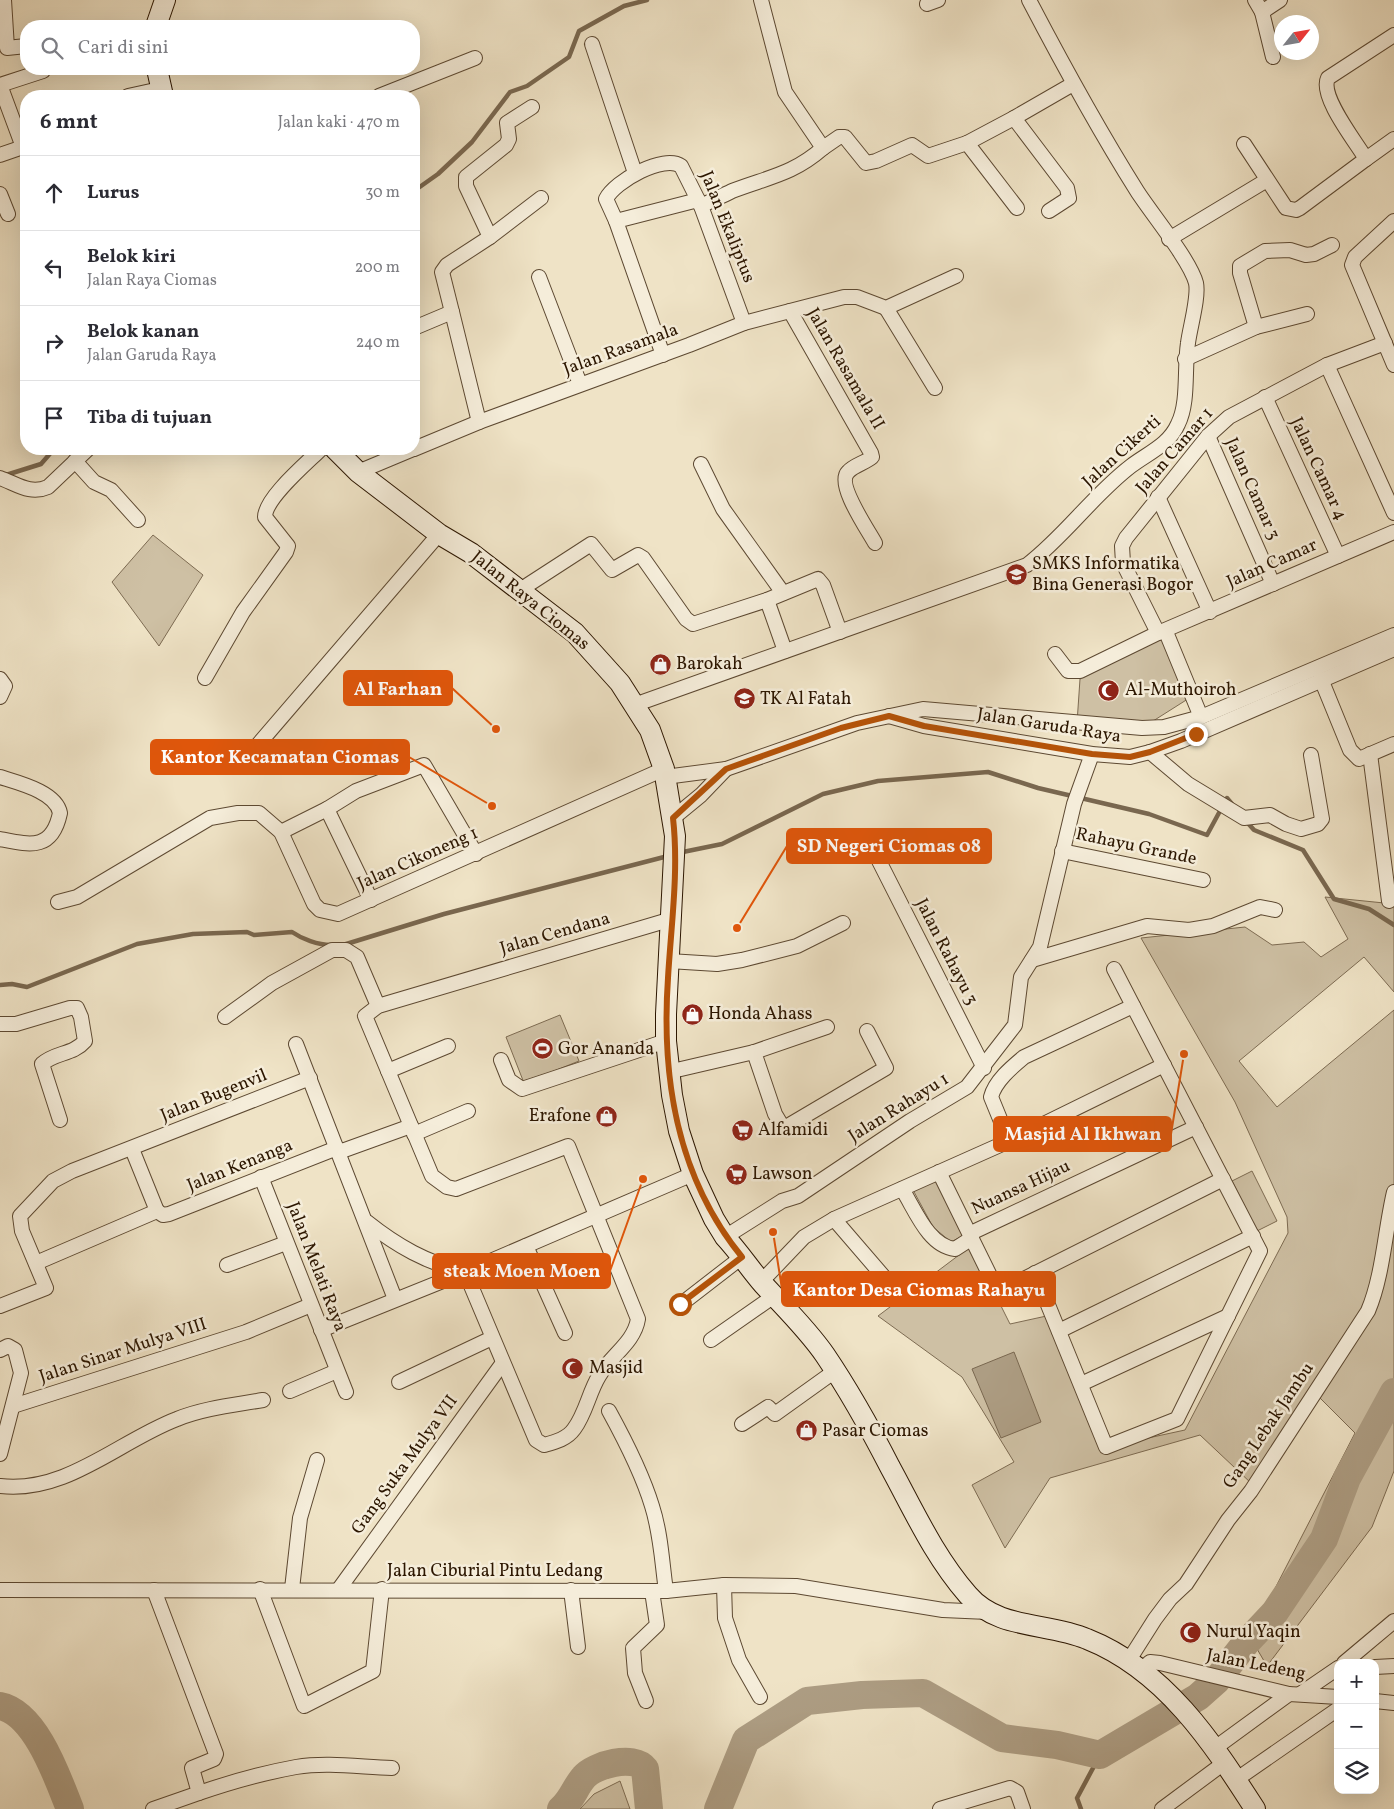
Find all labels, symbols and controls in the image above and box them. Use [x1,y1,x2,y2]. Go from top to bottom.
north arrow [1274,15,1319,60]
search box [20,20,420,75]
icon: search [38,34,66,62]
text: Cari di sini [78,35,169,61]
text: 6 mnt [40,108,98,137]
text: Jalan kaki · 470 m [278,112,400,134]
street label: Jalan Ekaliptus [693,167,761,287]
icon: ahead [40,179,68,207]
text: Lurus [87,180,139,206]
text: 30 m [365,182,400,204]
text: Belok kiri [87,244,176,270]
icon: left [40,254,68,282]
text: 200 m [355,257,400,279]
text: Jalan Raya Ciomas [87,270,217,292]
street label: Jalan Rasamala II [800,303,890,435]
street label: Jalan Rasamala [560,318,682,382]
text: Belok kanan [87,319,199,345]
icon: right [40,329,68,357]
text: 240 m [356,332,400,354]
text: Jalan Garuda Raya [87,345,216,367]
street label: Jalan Camar 1 [1130,402,1220,500]
icon: arrive [40,404,68,432]
text: Tiba di tujuan [87,405,212,431]
street label: Jalan Cikerti [1077,410,1167,494]
street label: Jalan Camar 4 [1283,413,1353,525]
street label: Jalan Camar 3 [1218,434,1286,544]
street label: Jalan Camar [1223,533,1322,595]
street label: Jalan Raya Ciomas [465,545,595,657]
place label: SMKS Informatika Bina Generasi Bogor [1032,552,1194,598]
school or university icon: SMKS Informatika Bina Generasi Bogor [1004,562,1028,586]
shop icon: Barokah [648,652,672,676]
place label: Barokah [676,652,743,677]
callout: Al Farhan [344,671,452,705]
text: Al Farhan [354,677,442,703]
mosque icon: Al-Muthoiroh [1097,678,1121,702]
place label: Al-Muthoiroh [1125,678,1237,703]
school or university icon: TK Al Fatah [732,687,756,711]
place label: TK Al Fatah [760,687,852,712]
street label: Jalan Garuda Raya [975,702,1123,750]
route end [1185,723,1208,746]
callout: Kantor Kecamatan Ciomas [151,740,409,774]
text: Kantor Kecamatan Ciomas [161,745,399,771]
street label: Jalan Cikoneng 1 [354,821,482,897]
street label: Rahayu Grande [1073,822,1199,872]
callout: SD Negeri Ciomas 08 [787,829,991,863]
text: SD Negeri Ciomas 08 [797,834,981,860]
street label: Jalan Rahayu 3 [908,894,984,1010]
street label: Jalan Cendana [497,906,613,962]
shop icon: Honda Ahass [680,1002,704,1026]
place label: Honda Ahass [708,1002,812,1027]
sports icon: Gor Ananda [530,1037,554,1061]
place label: Gor Ananda [558,1037,654,1062]
street label: Jalan Bugenvil [157,1063,271,1129]
street label: Jalan Rahayu 1 [844,1067,954,1149]
place label: Erafone [529,1104,591,1129]
shop icon: Erafone [595,1104,619,1128]
callout: Masjid Al Ikhwan [994,1117,1171,1151]
supermarket icon: Alfamidi [730,1118,754,1142]
place label: Alfamidi [758,1118,828,1143]
text: Masjid Al Ikhwan [1005,1122,1161,1148]
street label: Jalan Kenanga [183,1133,297,1199]
street label: Nuansa Hijau [967,1154,1075,1222]
supermarket icon: Lawson [724,1162,748,1186]
place label: Lawson [752,1162,813,1187]
street label: Jalan Melati Raya [280,1198,352,1336]
callout: steak Moen Moen [433,1254,610,1288]
text: steak Moen Moen [443,1259,601,1285]
callout: Kantor Desa Ciomas Rahayu [782,1272,1055,1306]
text: Kantor Desa Ciomas Rahayu [793,1278,1046,1304]
route start [669,1293,692,1316]
street label: Jalan Sinar Mulya VIII [36,1312,210,1390]
mosque icon: Masjid [561,1356,585,1380]
place label: Masjid [589,1356,643,1381]
street label: Gang Lebak Jambu [1217,1358,1321,1494]
street label: Gang Suka Mulya VII [346,1390,464,1540]
shop icon: Pasar Ciomas [794,1419,818,1443]
place label: Pasar Ciomas [822,1419,929,1444]
street label: Jalan Ciburial Pintu Ledang [387,1559,603,1584]
mosque icon: Nurul Yaqin [1178,1620,1202,1644]
place label: Nurul Yaqin [1206,1620,1301,1645]
street label: Jalan Ledeng [1204,1643,1308,1687]
map controls [1334,1659,1379,1794]
button: + [1334,1659,1379,1704]
button: − [1334,1704,1379,1749]
button: layers [1334,1749,1379,1794]

